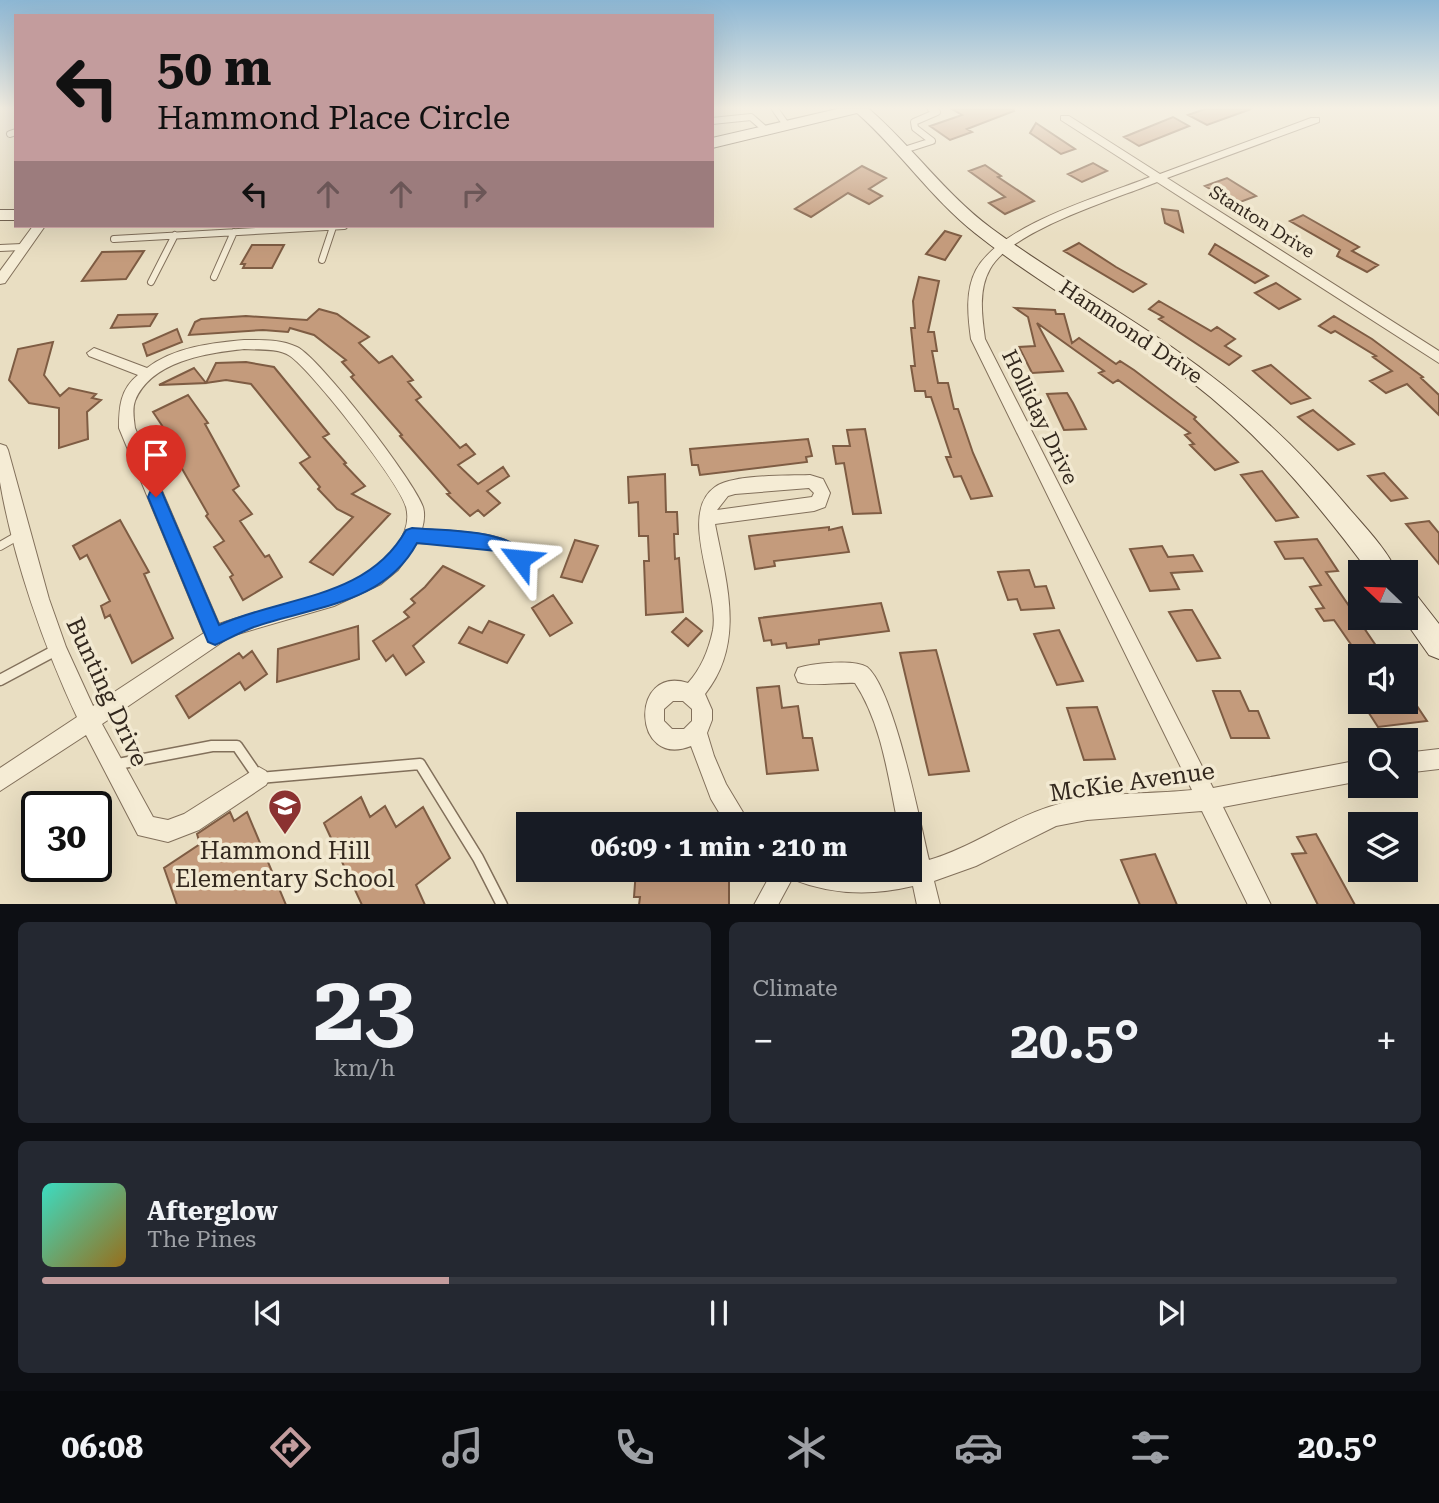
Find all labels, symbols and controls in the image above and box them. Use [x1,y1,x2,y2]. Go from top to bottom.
text: 50 m [157,40,272,97]
icon: left [42,42,133,133]
text: Hammond Place Circle [157,99,510,137]
icon: left [236,175,274,213]
icon: ahead [309,175,347,213]
icon: ahead [382,175,420,213]
icon: right [455,175,493,213]
street label: Stanton Drive [1206,181,1319,262]
street label: Hammond Drive [1055,275,1207,389]
street label: Holliday Drive [997,346,1083,488]
pin [126,425,186,497]
icon: arrive [137,436,175,474]
position arrow [483,522,557,596]
north arrow [1348,560,1418,630]
map controls [1348,560,1418,882]
street label: Bunting Drive [60,613,154,771]
button: sound [1348,644,1418,714]
button: search [1348,728,1418,798]
street label: McKie Avenue [1048,757,1216,807]
school or university icon: Hammond Hill Elementary School [266,787,304,836]
speed limit sign: 30 [21,791,112,882]
button: layers [1348,812,1418,882]
text: 06:09 · 1 min · 210 m [591,832,847,862]
place label: Hammond Hill Elementary School [175,837,395,893]
text: 23 [313,956,415,1062]
text: Climate [753,975,838,1002]
text: 20.5° [1010,1010,1140,1071]
text: − [753,1019,774,1063]
text: + [1376,1019,1397,1063]
text: km/h [333,1055,395,1082]
text: Afterglow [147,1196,278,1226]
text: The Pines [147,1226,256,1253]
icon: previous [249,1294,287,1332]
icon: pause [700,1294,738,1332]
icon: next [1152,1294,1190,1332]
icon: directions [266,1423,315,1472]
icon: music [438,1423,487,1472]
icon: phone [610,1423,659,1472]
icon: climate [782,1423,831,1472]
icon: car [954,1423,1003,1472]
icon: filters [1126,1423,1175,1472]
text: 06:08 [61,1428,143,1466]
text: 20.5° [1298,1428,1377,1466]

